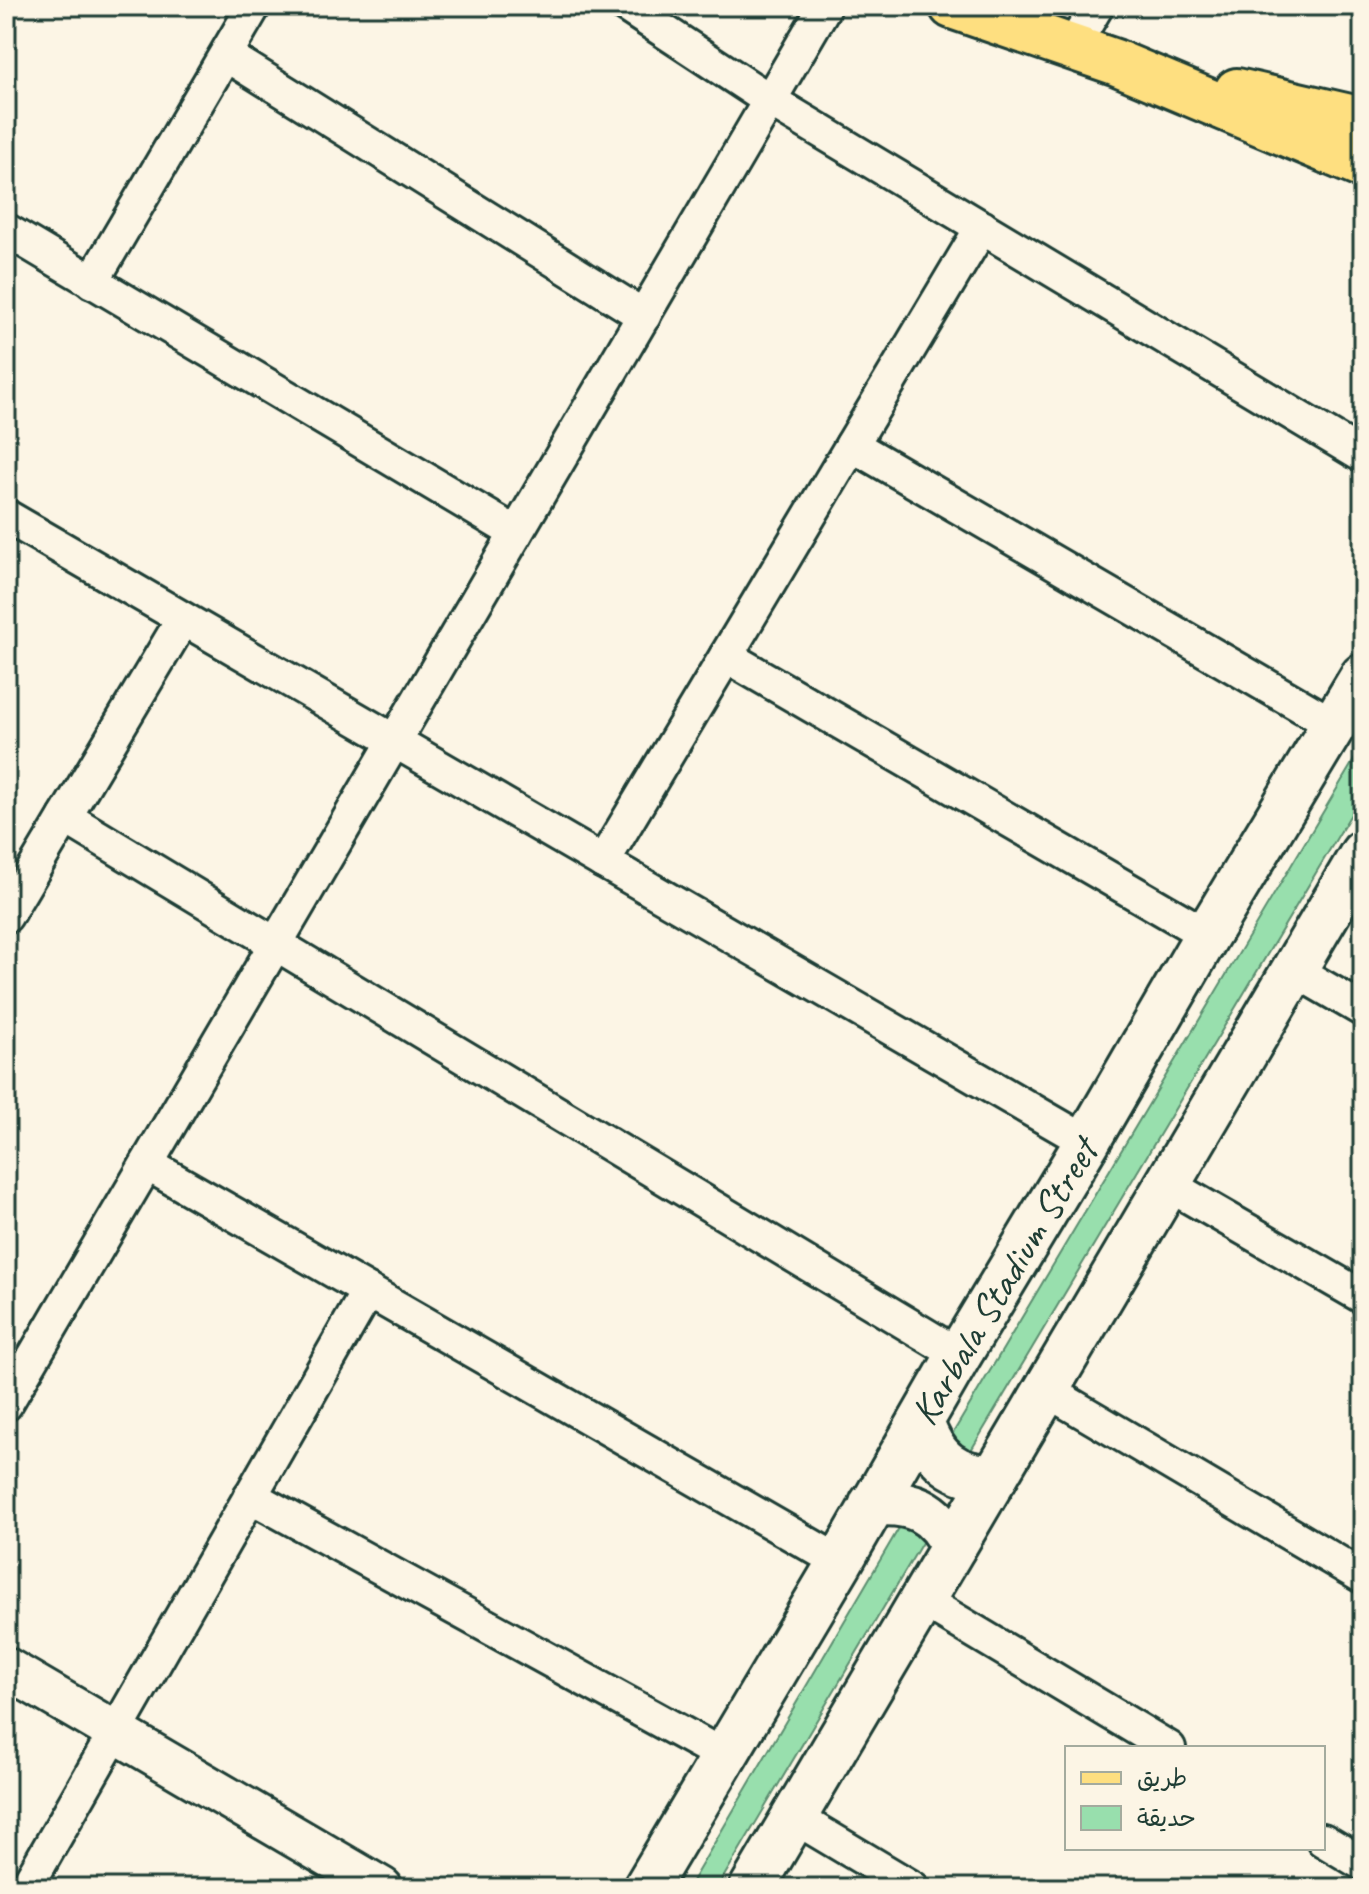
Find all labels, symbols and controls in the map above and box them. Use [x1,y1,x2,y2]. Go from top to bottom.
street label: Karbala Stadium Street [899,1125,1112,1434]
legend [1065,1746,1325,1850]
text: طريق [1137,1763,1187,1793]
text: حديقة [1137,1803,1196,1833]

